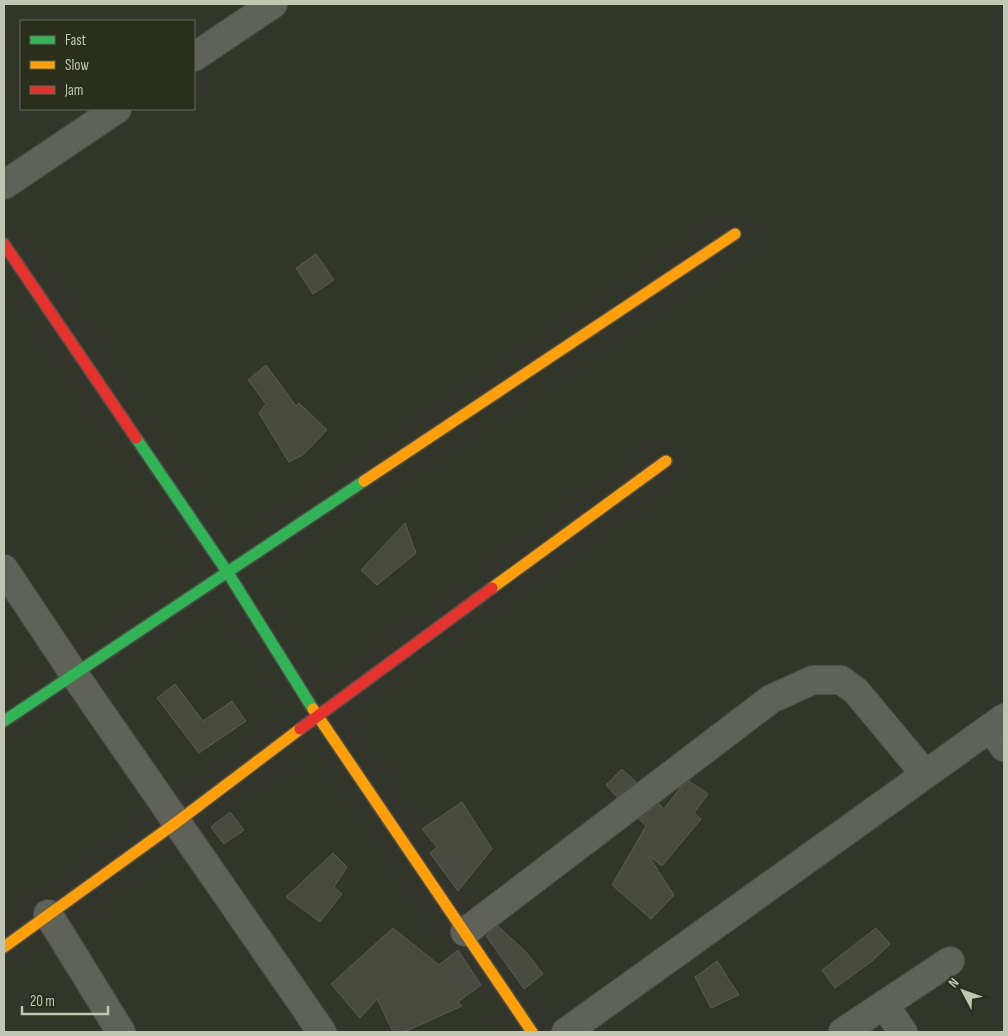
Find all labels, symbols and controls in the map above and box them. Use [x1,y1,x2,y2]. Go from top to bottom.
legend [20,20,195,110]
text: Fast [65,31,87,50]
text: Slow [65,56,89,75]
text: Jam [64,81,83,100]
north arrow [938,966,988,1016]
text: N [945,974,962,991]
scale bar [22,984,109,1016]
text: 20 m [30,992,55,1011]

